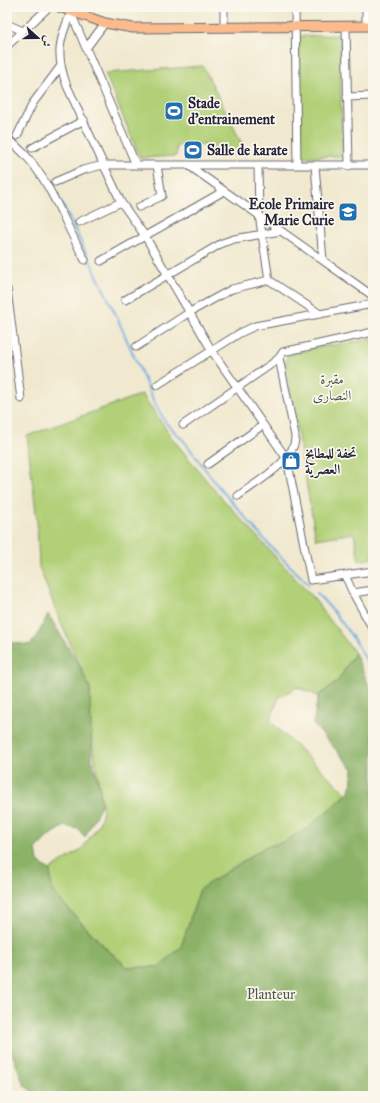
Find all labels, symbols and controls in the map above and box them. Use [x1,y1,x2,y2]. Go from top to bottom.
north arrow [18,18,58,58]
text: ش [39,34,55,49]
place label: Stade d'entrainement [188,95,275,128]
sports icon: Stade d'entrainement [163,100,185,122]
sports icon: Salle de karate [182,139,204,161]
place label: Salle de karate [207,142,288,159]
place label: Ecole Primaire Marie Curie [249,196,334,229]
school or university icon: Ecole Primaire Marie Curie [337,201,359,223]
park label: مقبرة النصارى [313,371,351,404]
place label: تحفة للمطابخ العصرية [305,445,356,479]
shop icon: تحفة للمطابخ العصرية [280,450,302,472]
park label: Planteur [247,986,296,1003]

